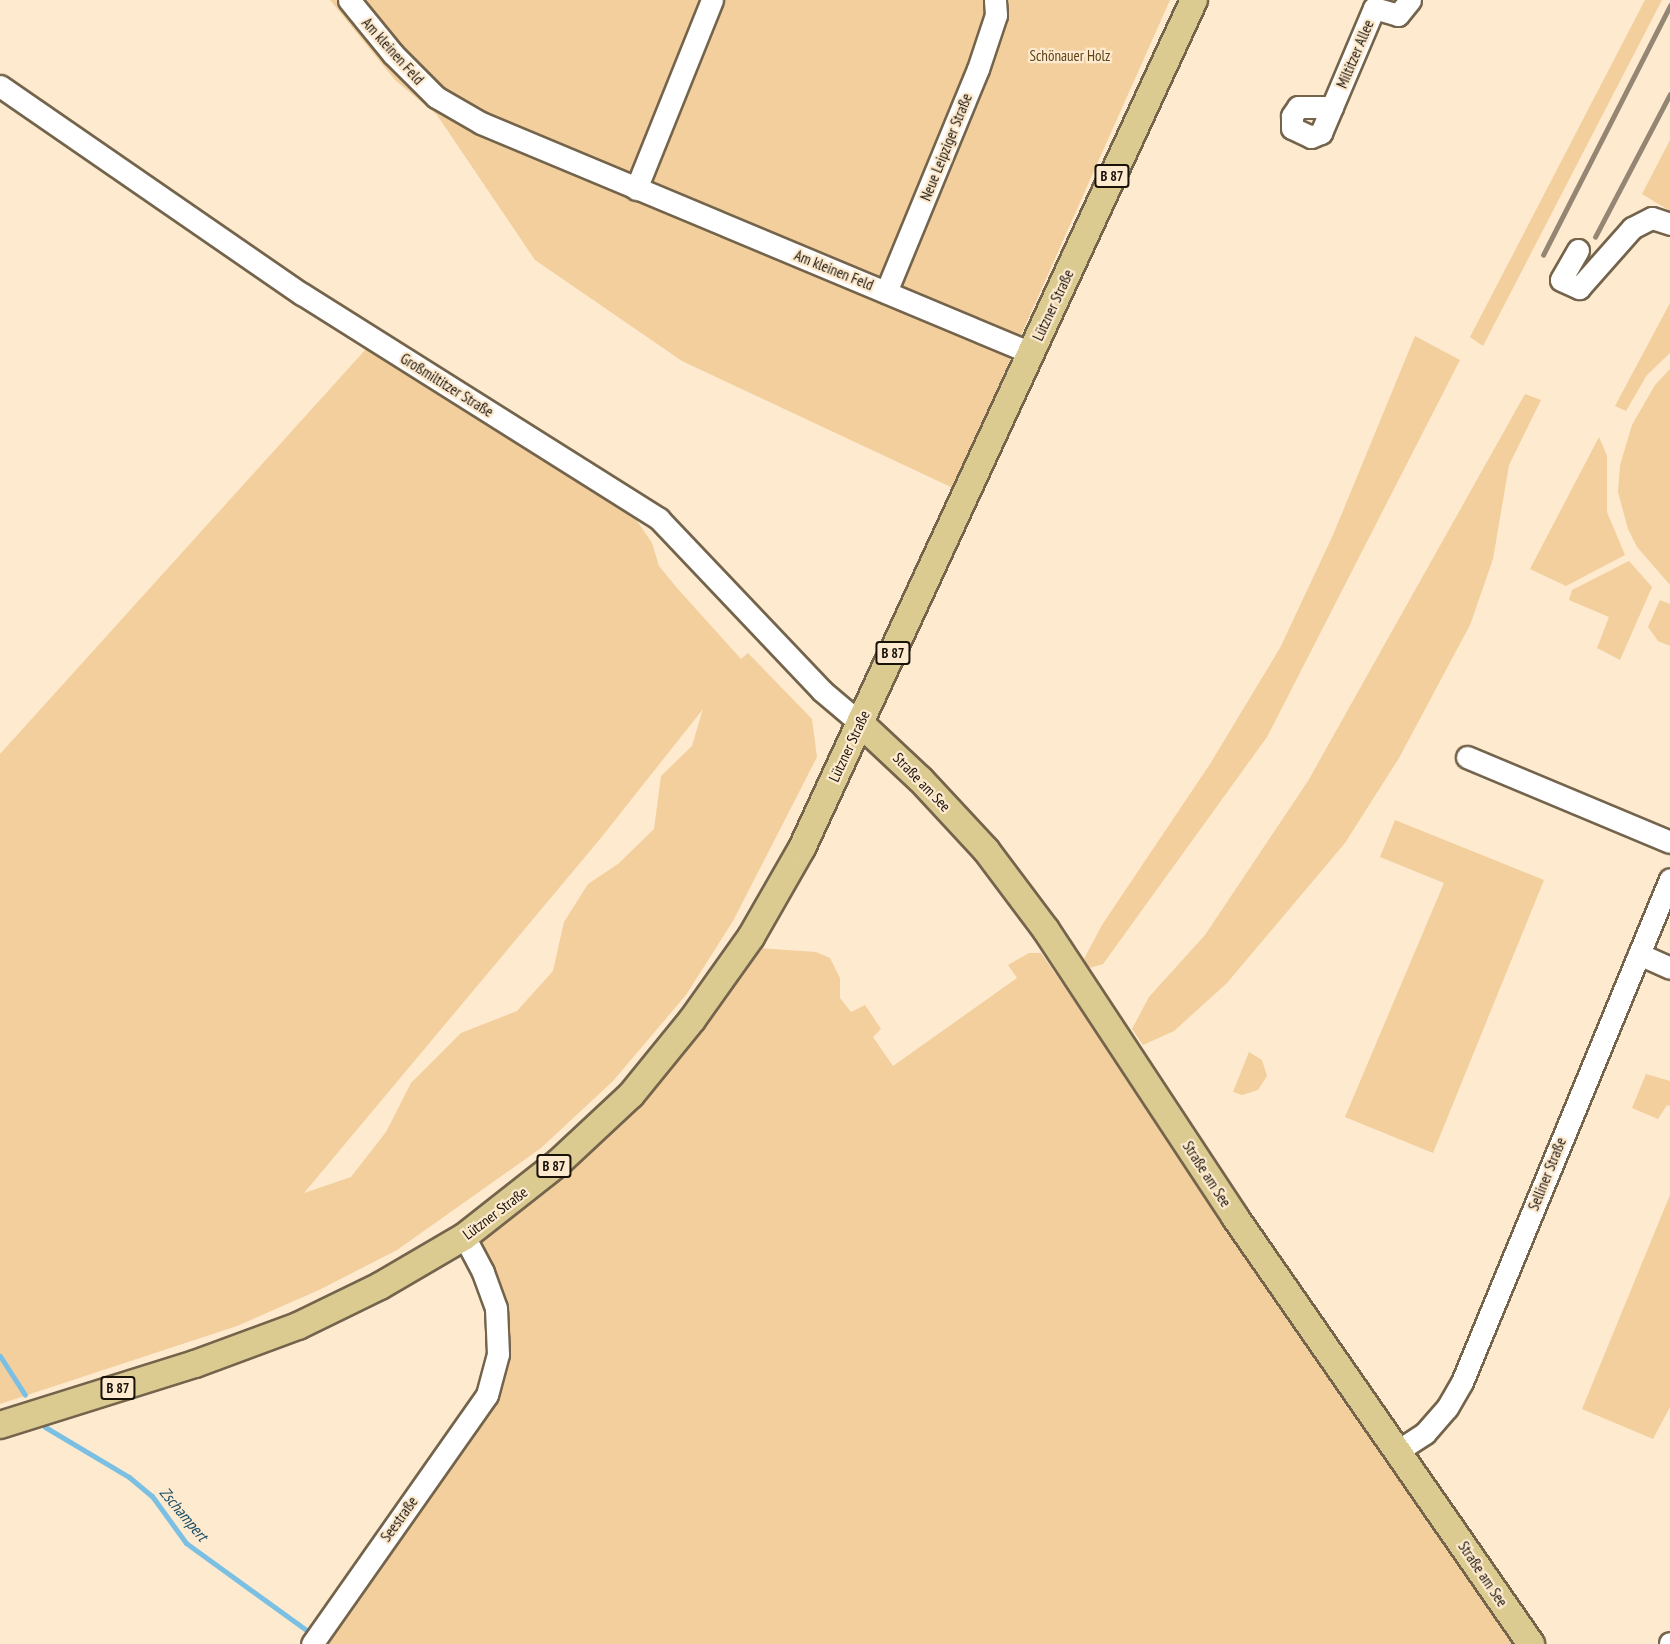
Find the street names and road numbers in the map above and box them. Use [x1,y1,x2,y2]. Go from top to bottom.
street label: Am kleinen Feld [358,14,428,88]
street label: Miltitzer Allee [1332,17,1378,91]
street label: Neue Leipziger Straße [916,91,976,203]
road number: B 87 [1094,165,1130,187]
street label: Am kleinen Feld [792,246,876,294]
street label: Lützner Straße [1029,267,1077,343]
street label: Großmiltitzer Straße [397,349,497,421]
road number: B 87 [875,642,911,664]
street label: Lützner Straße [825,708,873,784]
street label: Straße am See [889,749,955,815]
street label: Selliner Straße [1524,1135,1570,1213]
street label: Straße am See [1179,1138,1235,1210]
road number: B 87 [536,1155,572,1177]
street label: Lützner Straße [459,1183,531,1243]
road number: B 87 [100,1377,136,1399]
street label: Seestraße [377,1493,421,1545]
street label: Straße am See [1455,1538,1511,1610]

